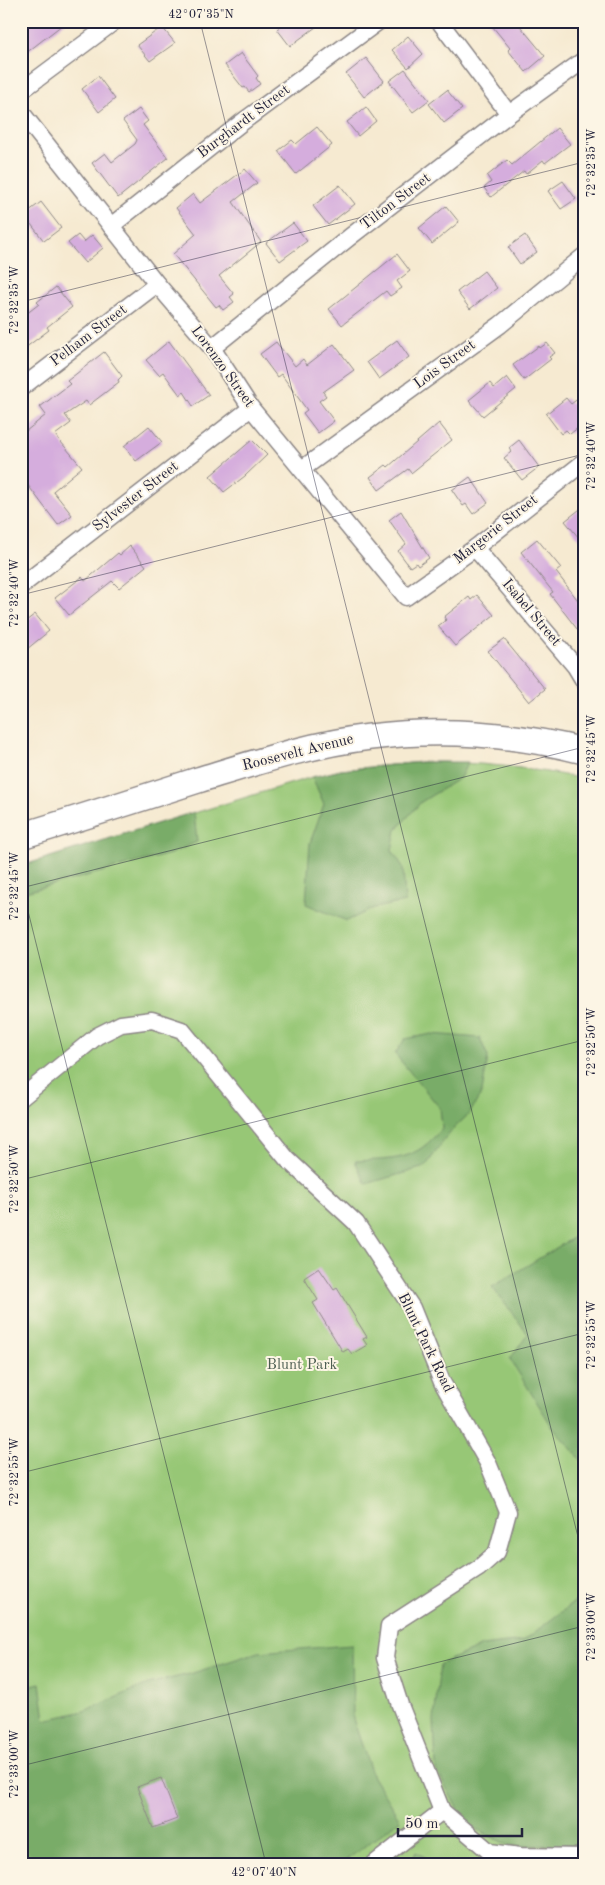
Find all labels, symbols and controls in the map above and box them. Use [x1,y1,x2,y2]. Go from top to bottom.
text: 42°07'35"N [168,8,234,21]
street label: Burghardt Street [195,82,293,162]
text: 72°32'35"W [585,128,598,198]
street label: Tilton Street [358,171,434,233]
text: 72°32'35"W [8,265,21,335]
street label: Pelham Street [48,302,130,370]
street label: Lorenzo Street [188,323,256,411]
street label: Lois Street [411,338,479,392]
text: 72°32'40"W [586,421,598,491]
street label: Sylvester Street [90,459,182,535]
street label: Margerie Street [451,493,541,567]
text: 72°32'40"W [9,558,21,628]
street label: Isabel Street [499,577,563,649]
text: 72°32'45"W [585,714,598,784]
street label: Roosevelt Avenue [241,732,355,774]
text: 72°32'45"W [8,851,21,921]
text: 72°32'50"W [585,1007,598,1077]
text: 72°32'50"W [8,1144,21,1214]
street label: Blunt Park Road [394,1291,456,1395]
text: 72°32'55"W [585,1300,598,1370]
park label: Blunt Park [267,1358,338,1373]
text: 72°32'55"W [8,1437,21,1507]
text: 72°33'00"W [586,1592,598,1662]
text: 72°33'00"W [9,1729,21,1799]
scale bar [398,1805,521,1837]
text: 50 m [405,1817,439,1832]
text: 42°07'40"N [231,1867,297,1879]

